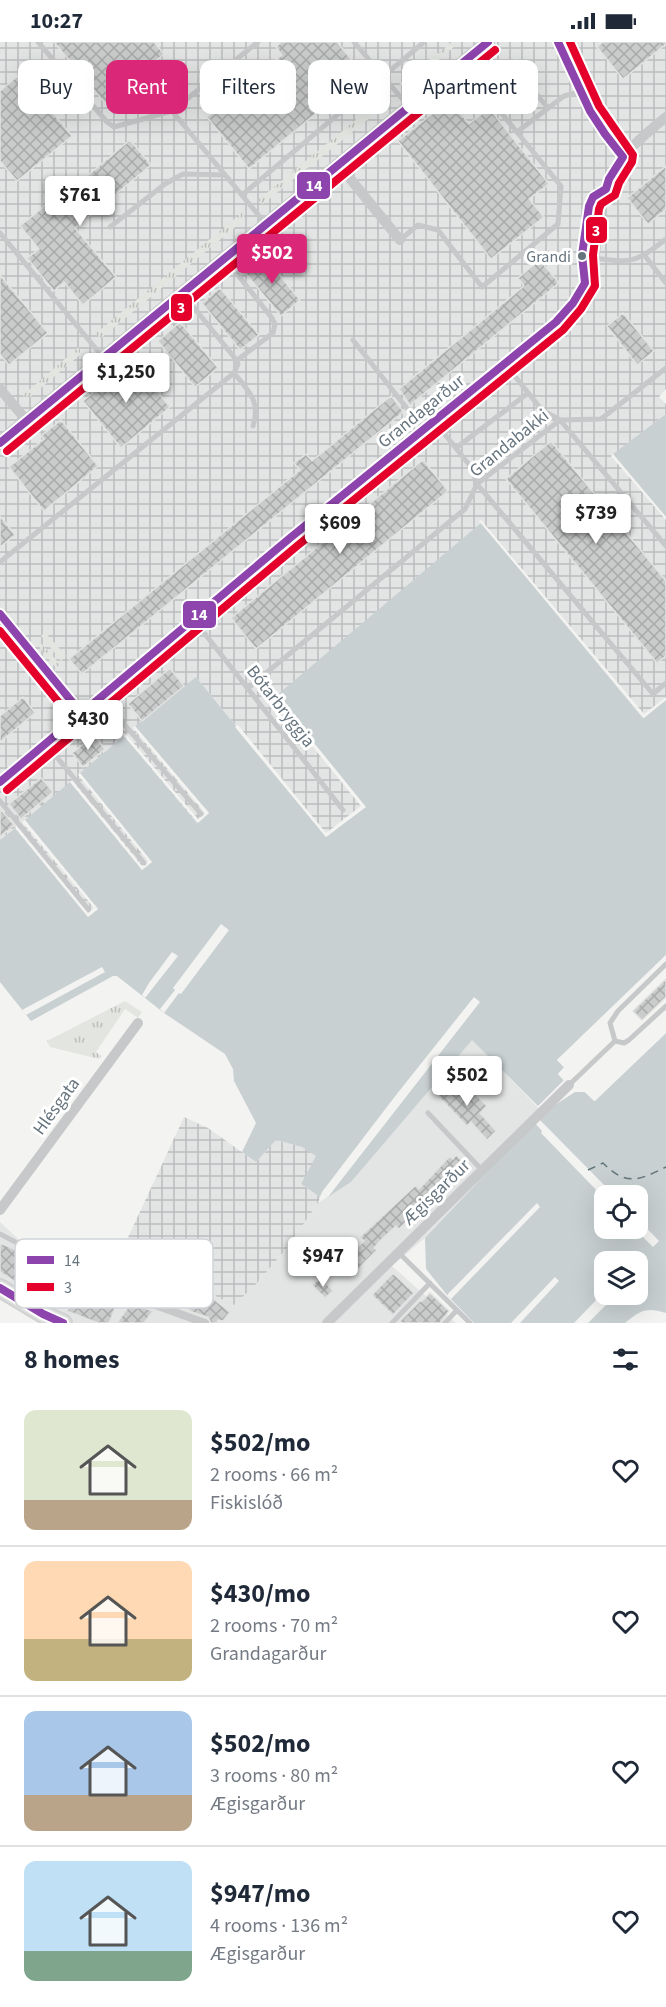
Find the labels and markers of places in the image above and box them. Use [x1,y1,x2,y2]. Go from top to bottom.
pin: $761 [44,176,116,227]
pin: $502 [236,234,308,285]
place label: Grandi [526,246,571,268]
marker: Grandi [576,250,588,262]
pin: $1,250 [77,353,175,404]
pin: $739 [560,494,632,545]
pin: $609 [304,504,376,555]
pin: $430 [52,700,124,751]
pin: $502 [431,1056,503,1107]
pin: $947 [287,1237,359,1288]

